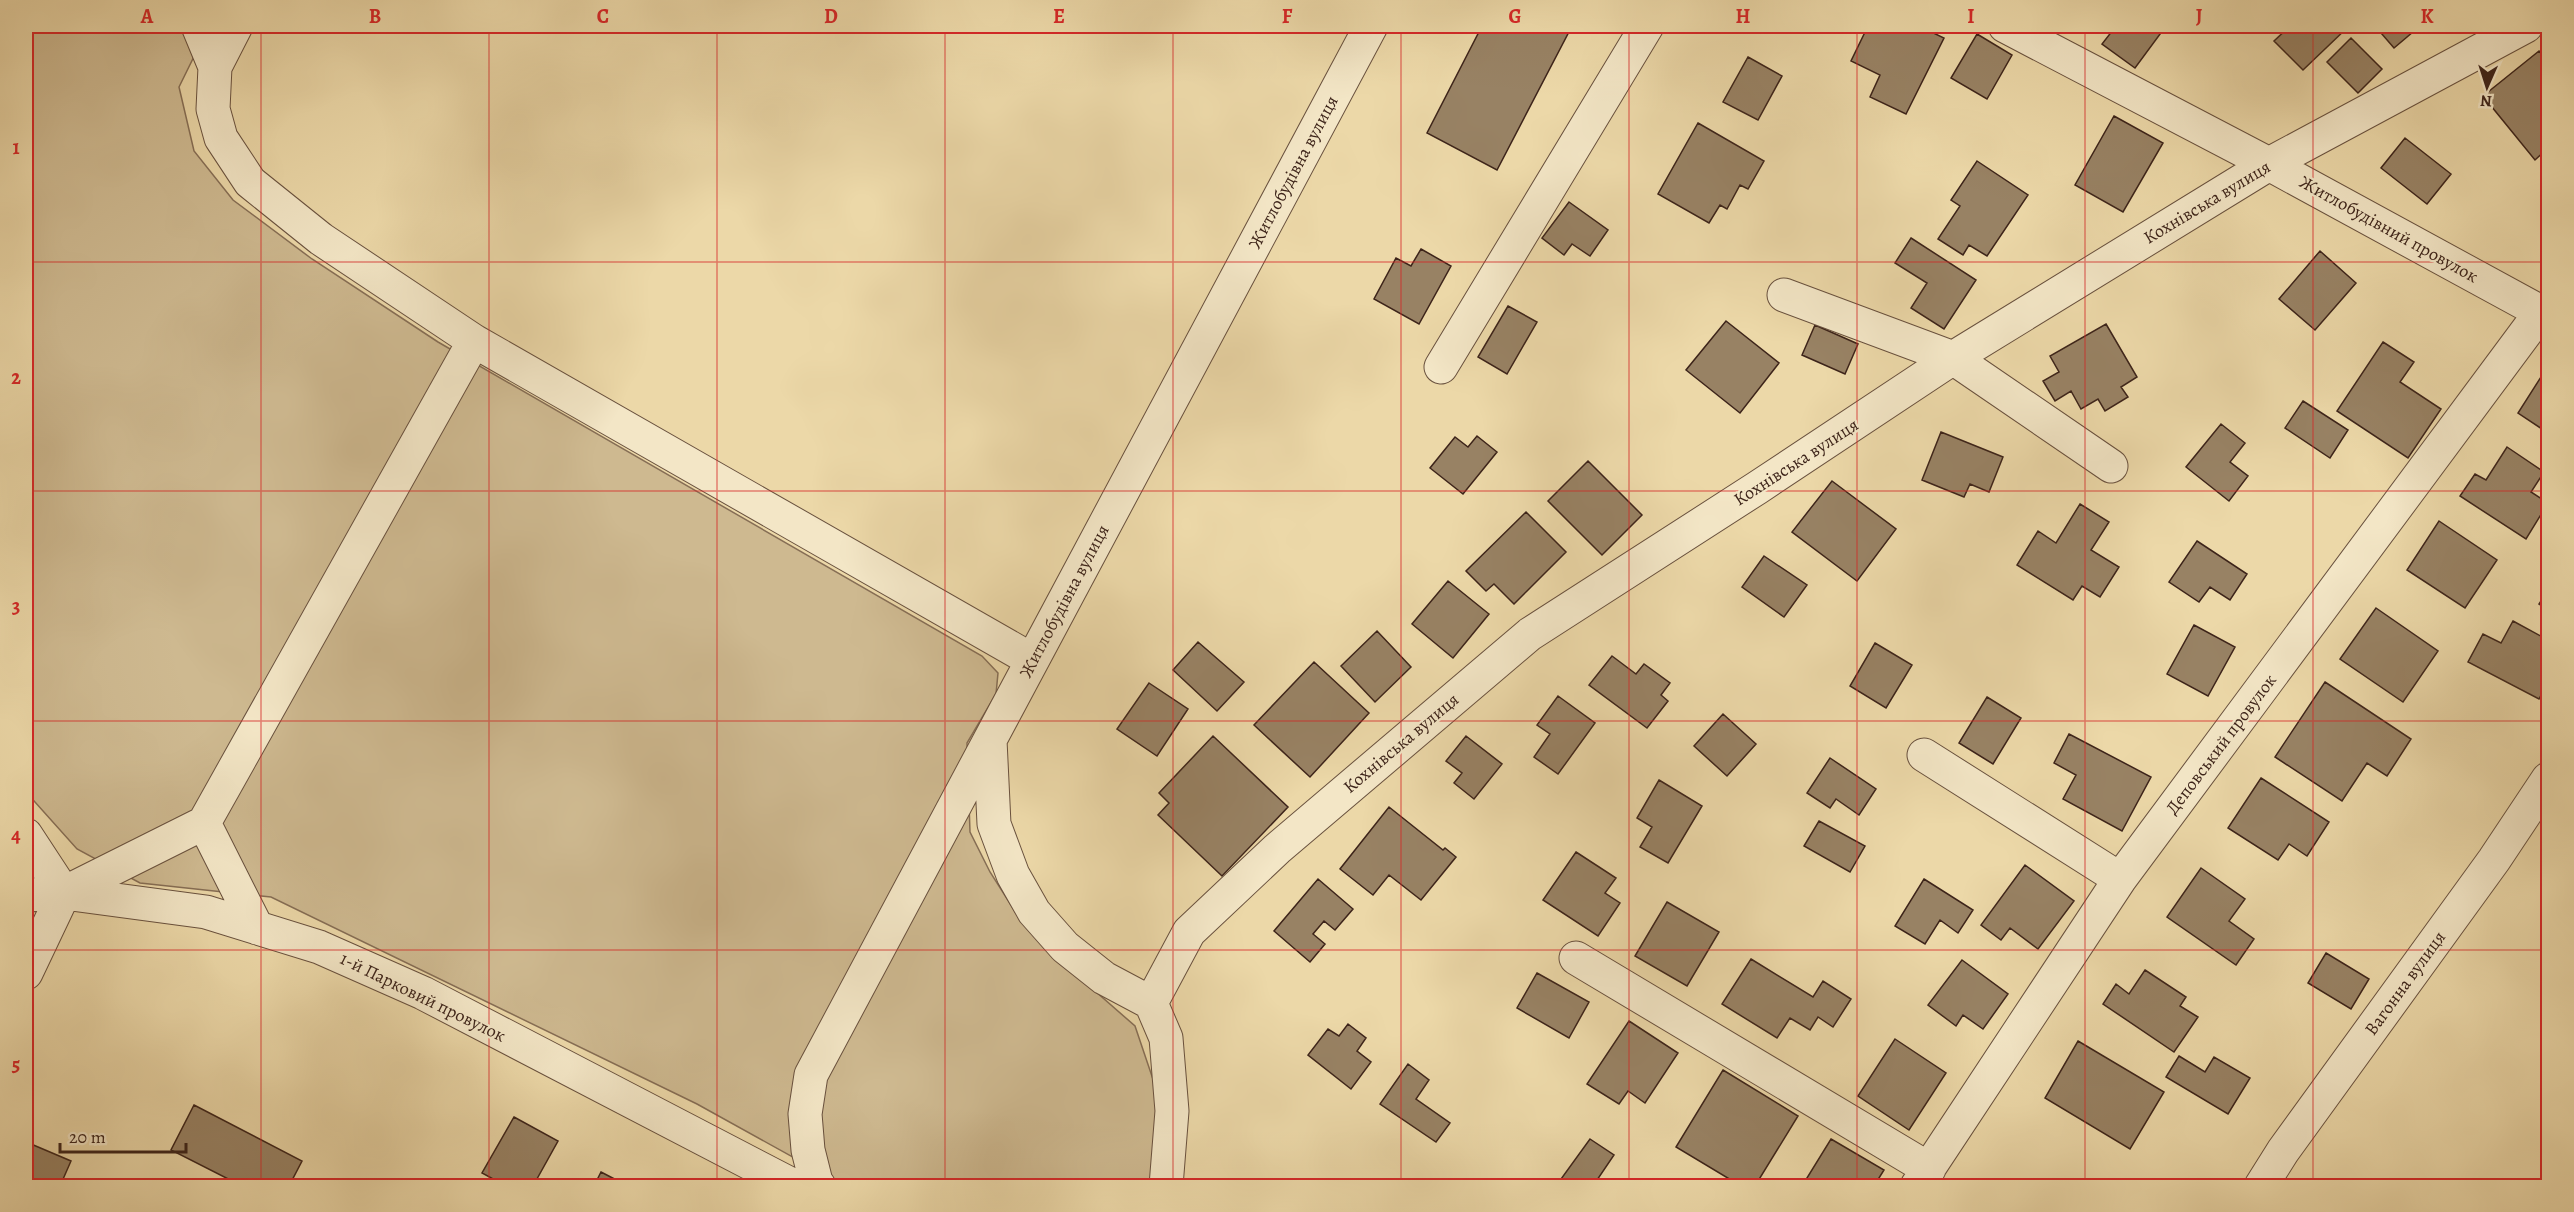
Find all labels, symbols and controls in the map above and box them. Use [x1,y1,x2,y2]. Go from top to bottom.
text: A [140,3,154,30]
text: B [369,3,381,30]
text: C [597,3,609,30]
text: D [824,3,838,30]
text: E [1053,3,1065,30]
text: F [1282,3,1293,30]
text: G [1508,3,1522,30]
text: H [1736,3,1751,30]
text: I [1967,3,1975,30]
text: J [2196,3,2203,30]
text: K [2420,3,2434,30]
north arrow [2457,57,2517,117]
text: N [2480,90,2493,112]
street label: Житлобудівна вулиця [1242,91,1344,253]
text: 1 [12,134,20,161]
street label: Кохнівська вулиця [2139,155,2275,249]
street label: Житлобудівний провулок [2295,170,2483,288]
text: 2 [11,364,21,391]
street label: Кохнівська вулиця [1729,413,1863,511]
street label: Житлобудівна вулиця [1013,520,1115,682]
text: 3 [12,593,20,620]
street label: Деповський провулок [2160,669,2282,819]
street label: Кохнівська вулиця [1338,688,1464,798]
text: 4 [11,822,21,849]
street label: Вагонна вулиця [2359,926,2451,1040]
street label: 1-й Парковий провулок [336,946,510,1048]
text: 5 [12,1051,20,1078]
scale bar [60,1116,186,1154]
text: 20 m [69,1125,106,1149]

